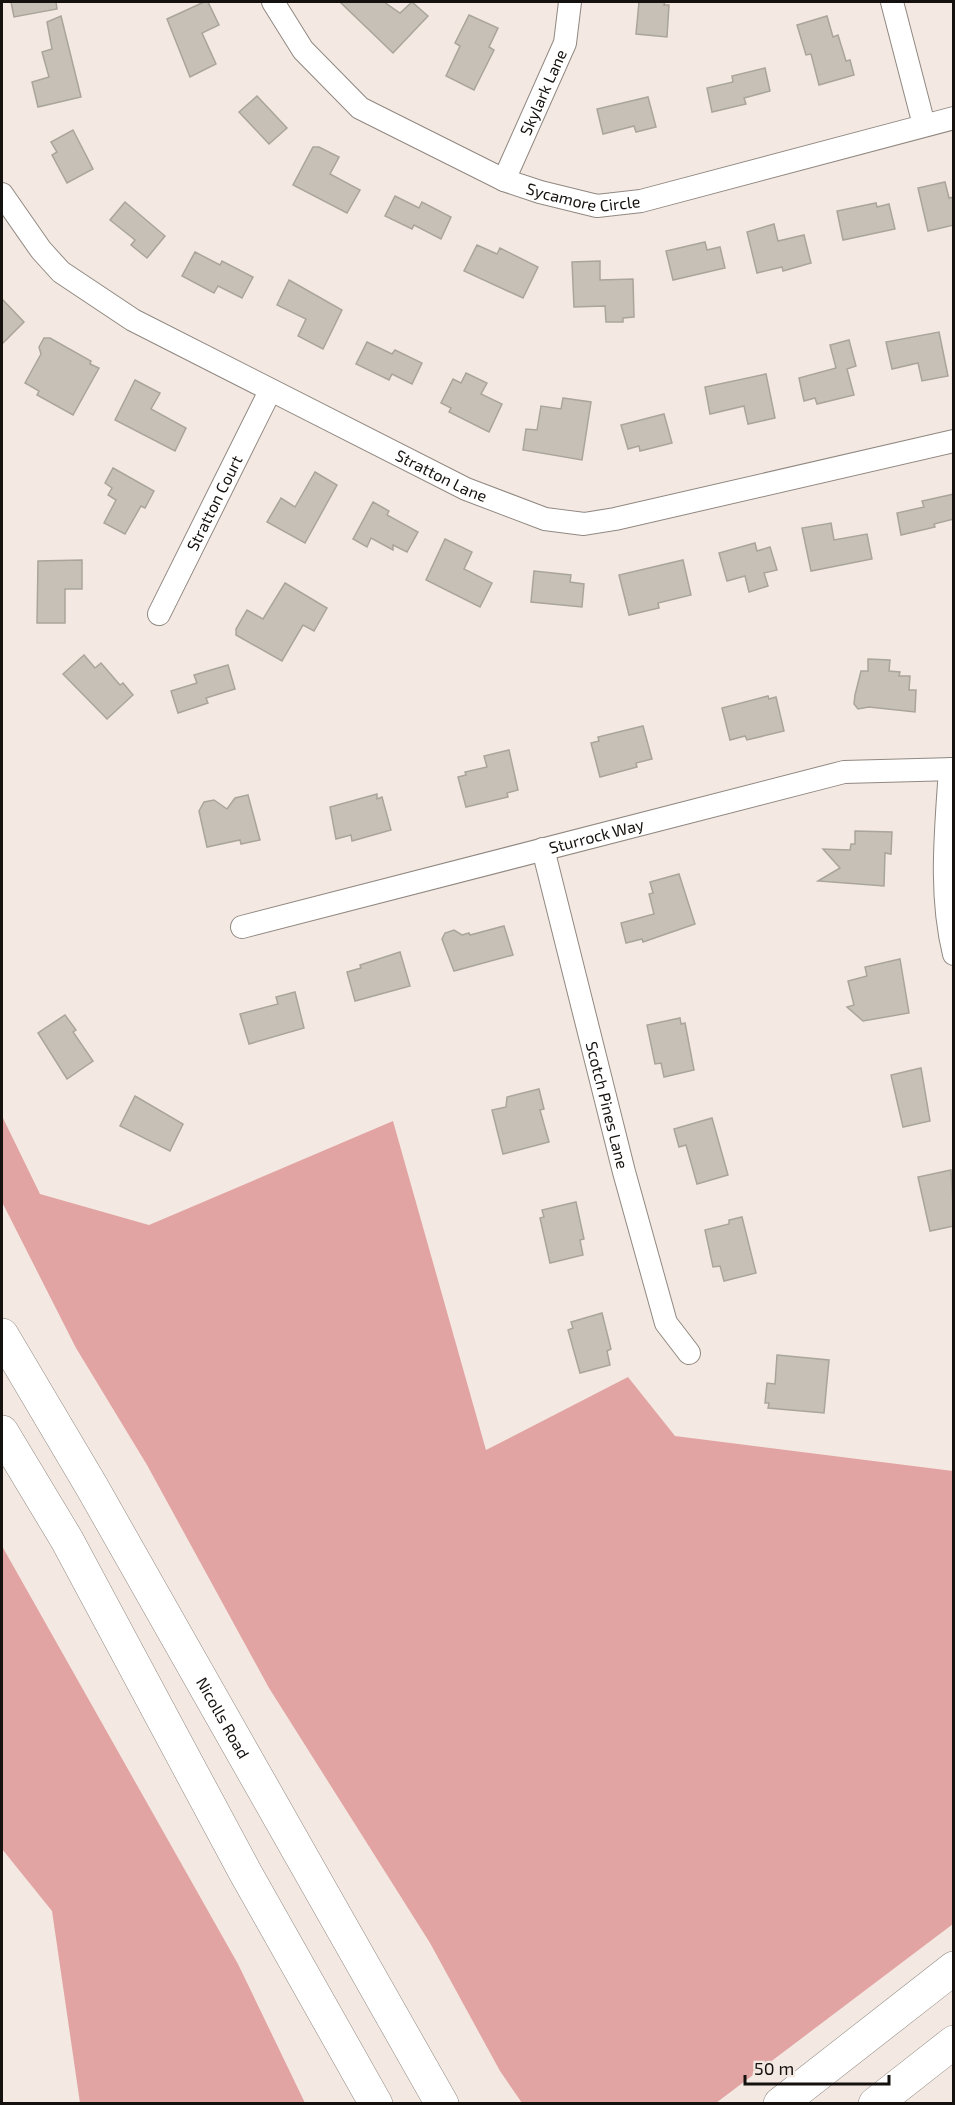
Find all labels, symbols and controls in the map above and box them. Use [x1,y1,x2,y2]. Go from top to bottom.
street label: Skylark Lane [515,46,570,138]
street label: Sycamore Circle [524,178,641,215]
street label: Stratton Lane [393,445,490,505]
street label: Stratton Court [182,452,246,554]
street label: Sturrock Way [547,814,646,857]
street label: Scotch Pines Lane [583,1039,633,1171]
street label: Nicolls Road [193,1674,254,1761]
scale bar [745,2048,889,2086]
text: 50 m [754,2057,794,2079]

